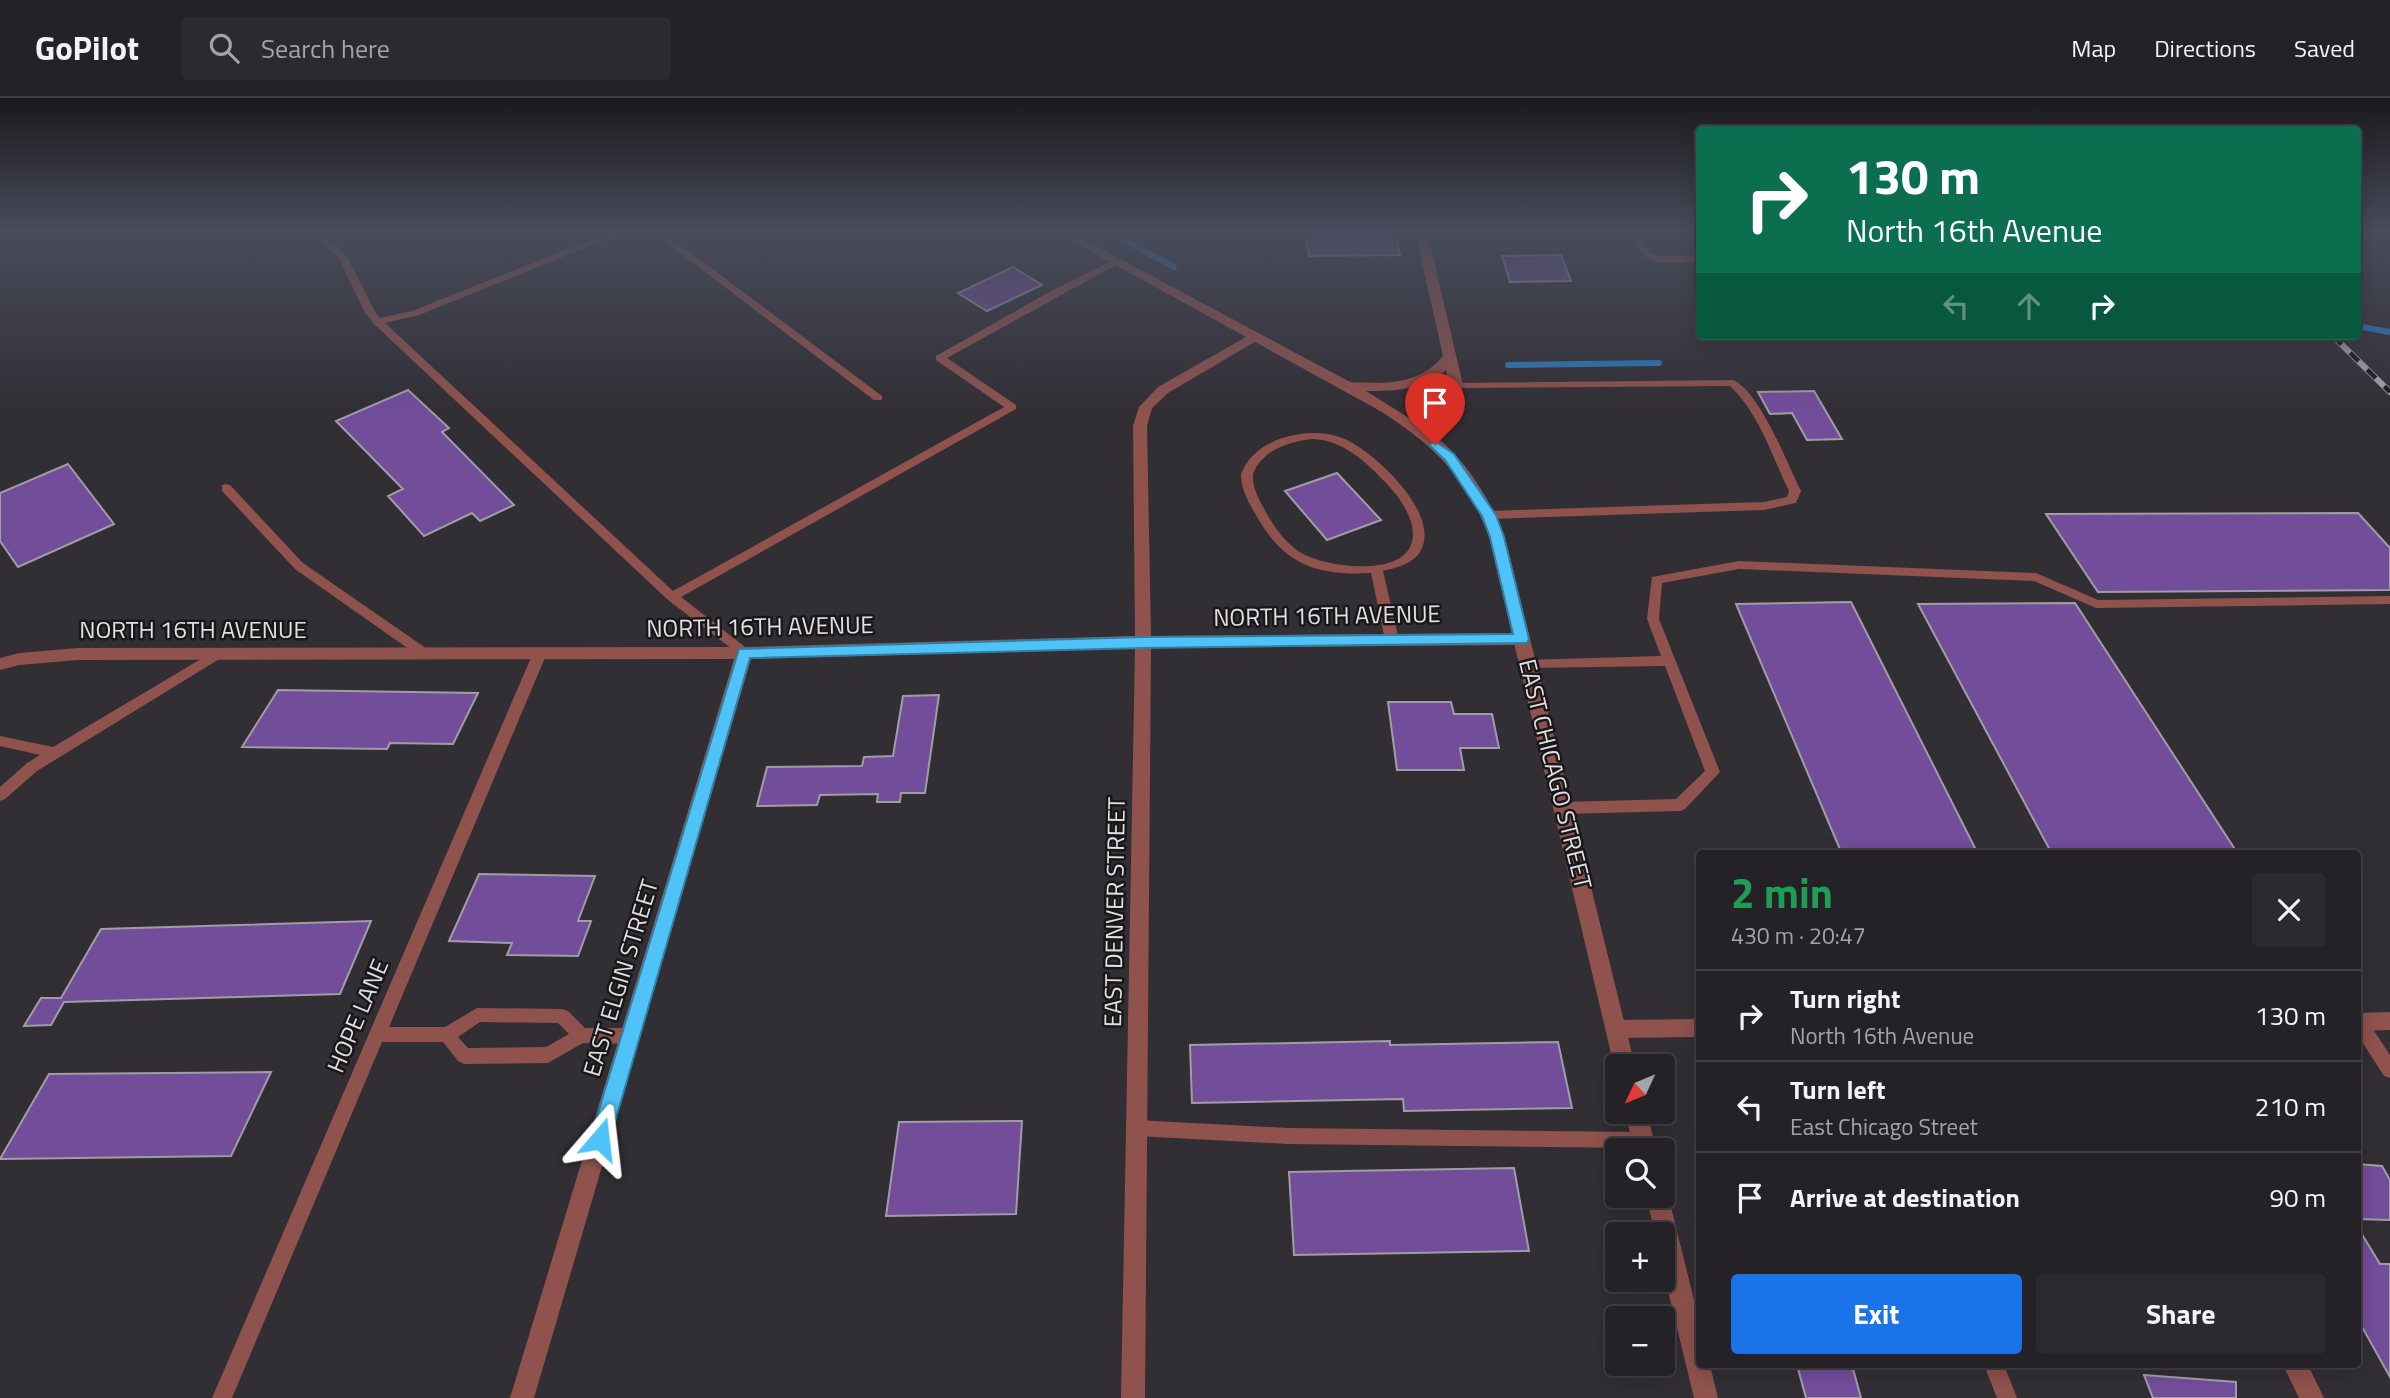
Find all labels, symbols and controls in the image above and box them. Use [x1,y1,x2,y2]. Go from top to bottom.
search box [181,17,671,80]
text: GoPilot [35,23,139,73]
icon: search [205,29,243,67]
text: Search here [261,29,390,68]
text: Map [2071,30,2116,66]
text: Directions [2154,30,2256,66]
text: Saved [2294,30,2355,66]
text: 130 m [1846,138,1980,213]
icon: right [1731,154,1822,245]
text: North 16th Avenue [1846,206,2102,254]
icon: left [1937,287,1975,325]
icon: ahead [2010,287,2048,325]
icon: right [2083,287,2121,325]
pin [1405,373,1465,445]
icon: arrive [1416,384,1454,422]
street label: NORTH 16TH AVENUE [1213,595,1441,635]
street label: NORTH 16TH AVENUE [646,606,874,646]
street label: NORTH 16TH AVENUE [79,611,307,647]
street label: EAST CHICAGO STREET [1510,655,1602,893]
street label: EAST DENVER STREET [1094,796,1134,1027]
text: 2 min [1731,860,1833,924]
button: close [2252,873,2326,947]
street label: EAST ELGIN STREET [573,874,667,1081]
text: 430 m · 20:47 [1731,918,1866,953]
street label: HOPE LANE [317,953,397,1078]
text: Turn right [1790,979,1901,1018]
text: 130 m [2255,996,2326,1035]
icon: right [1731,997,1769,1035]
text: North 16th Avenue [1790,1018,1974,1053]
north arrow [1605,1054,1675,1124]
map controls [1605,1054,1675,1376]
text: Turn left [1790,1070,1885,1109]
text: 210 m [2255,1087,2326,1126]
icon: left [1731,1088,1769,1126]
position arrow [563,1102,637,1176]
text: East Chicago Street [1790,1109,1978,1144]
button: search [1605,1138,1675,1208]
text: Arrive at destination [1790,1178,2020,1217]
text: 90 m [2269,1178,2326,1217]
icon: arrive [1731,1179,1769,1217]
button: + [1605,1222,1675,1292]
button: Exit [1731,1274,2022,1354]
button: Share [2036,1274,2326,1354]
button: − [1605,1306,1675,1376]

